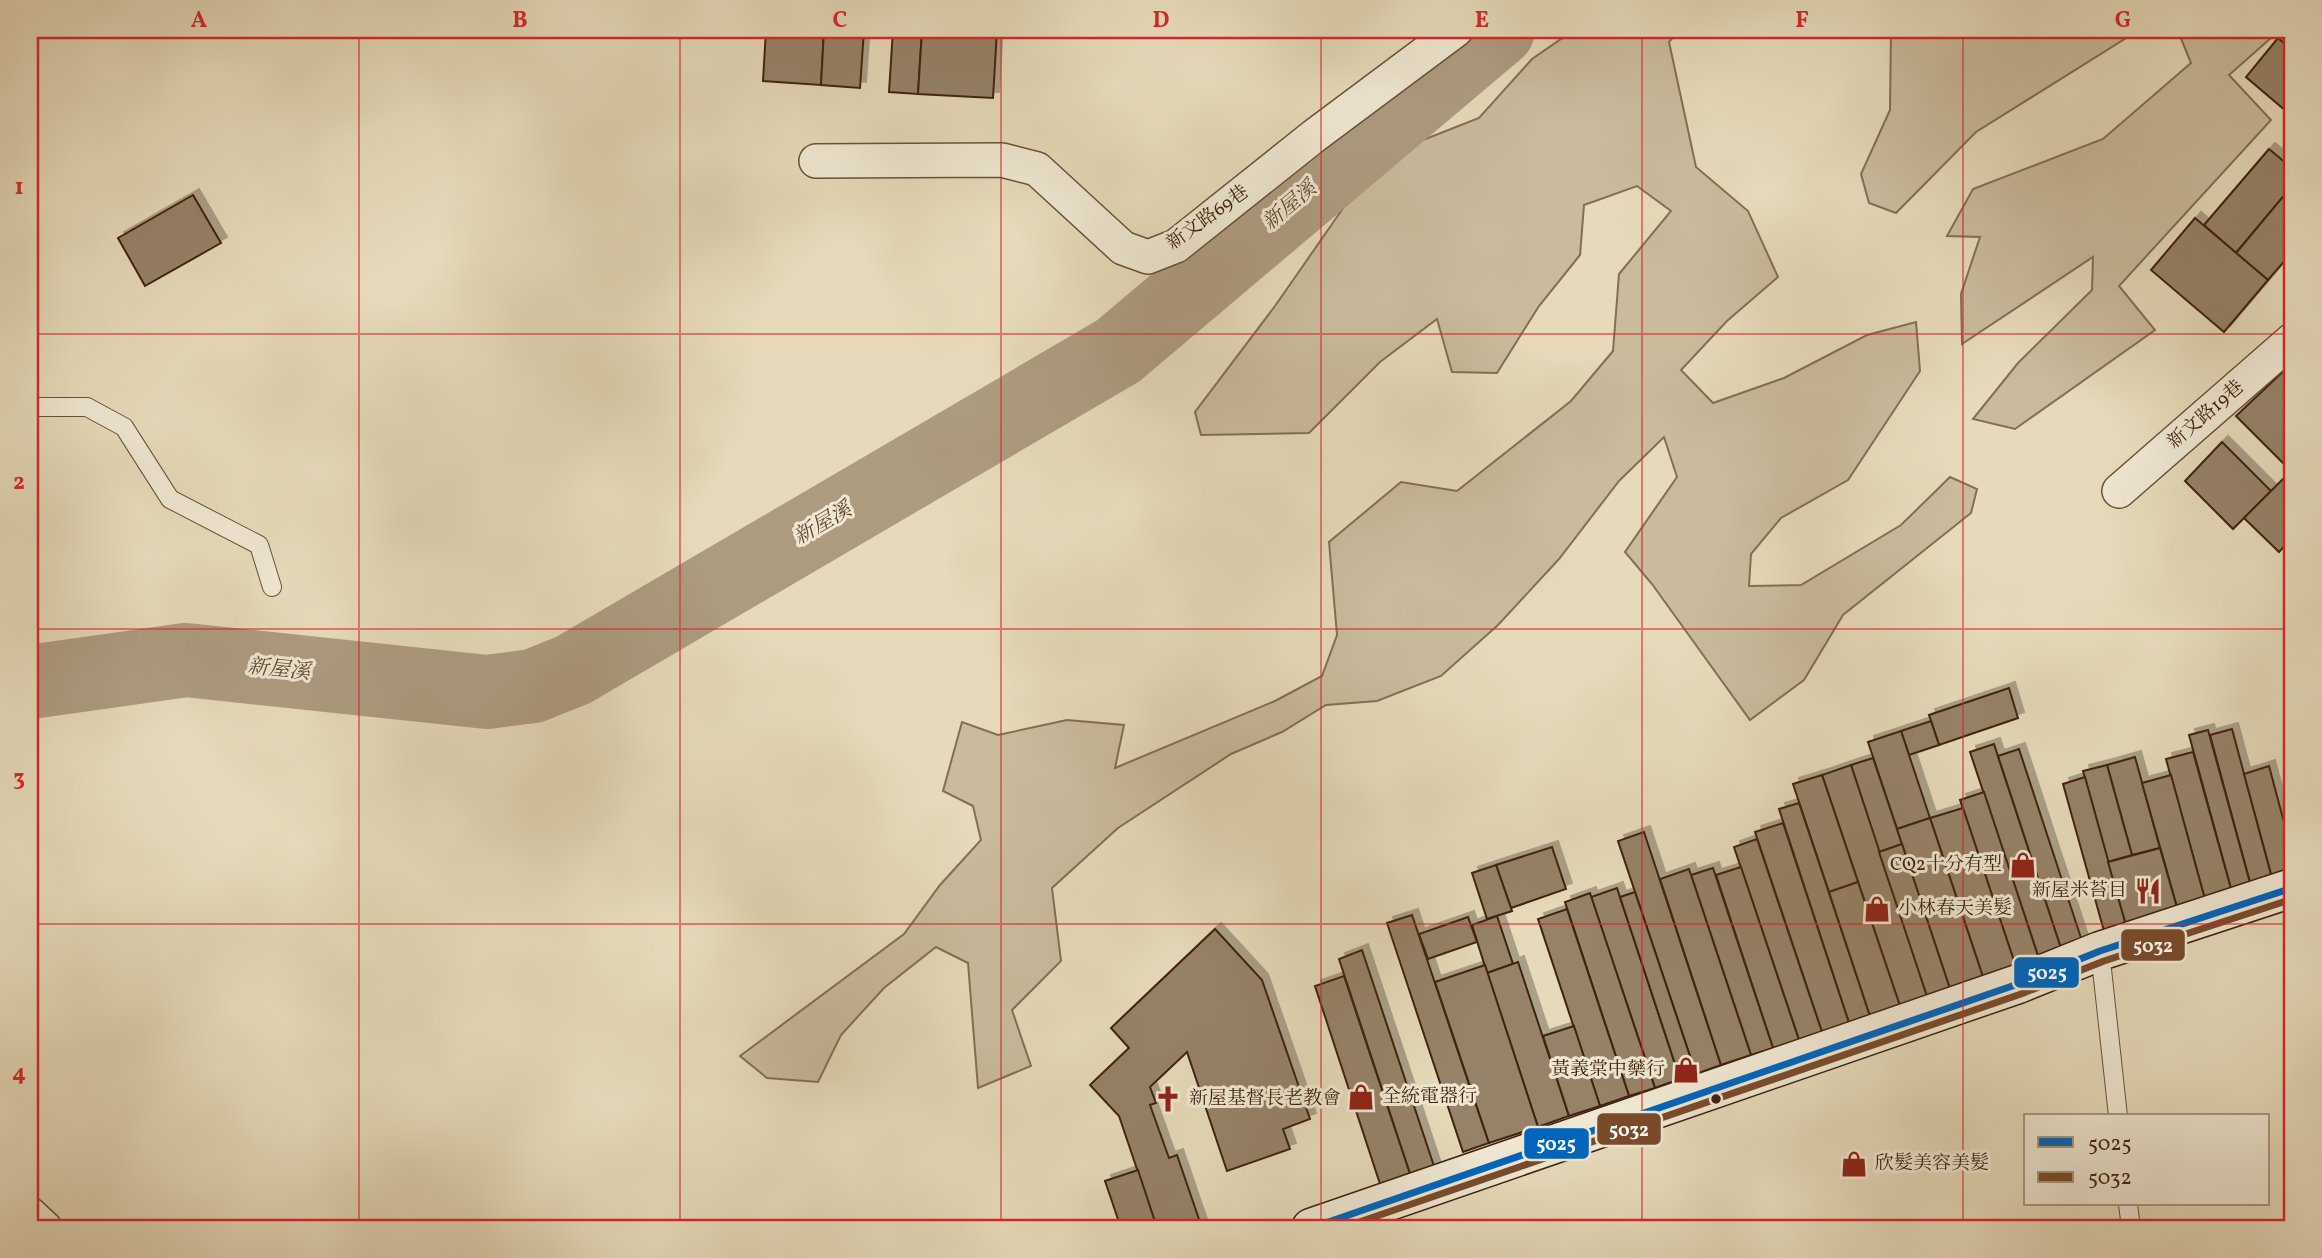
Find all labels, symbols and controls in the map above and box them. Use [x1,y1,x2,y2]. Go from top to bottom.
text: A [191,5,207,37]
text: B [512,5,528,37]
text: C [833,5,847,37]
text: D [1153,5,1170,37]
text: E [1475,5,1489,37]
text: F [1795,5,1809,37]
text: G [2115,5,2131,37]
text: 1 [14,172,24,204]
water label: 新屋溪 [1257,173,1325,237]
street label: 新文路69巷 [1162,179,1254,257]
street label: 新文路19巷 [2162,375,2250,455]
text: 2 [13,467,25,499]
water label: 新屋溪 [788,495,859,552]
water label: 新屋溪 [246,652,314,688]
text: 3 [13,763,25,795]
shop icon: CQ2十分有型 [2008,850,2038,880]
place label: CQ2十分有型 [1890,852,2002,878]
restaurant icon: 新屋米苔目 [2133,876,2163,906]
place label: 新屋米苔目 [2032,878,2127,904]
shop icon: 小林春天美髮 [1862,894,1892,924]
place label: 小林春天美髮 [1898,896,2012,922]
line badge: 5032 [2120,928,2186,962]
text: 5032 [2133,934,2173,960]
line badge: 5025 [2013,956,2080,989]
text: 5025 [2027,961,2067,987]
shop icon: 黃義棠中藥行 [1671,1055,1701,1085]
place label: 黃義棠中藥行 [1551,1057,1665,1083]
text: 4 [12,1058,26,1090]
shop icon: 全統電器行 [1346,1082,1376,1112]
church icon: 新屋基督長老教會 [1153,1084,1183,1114]
place label: 全統電器行 [1382,1084,1477,1110]
place label: 新屋基督長老教會 [1189,1086,1341,1112]
unlabelled marker [1709,1092,1723,1106]
line badge: 5032 [1596,1112,1662,1146]
legend [2024,1114,2270,1206]
text: 5032 [1609,1118,1649,1144]
line badge: 5025 [1523,1127,1590,1160]
text: 5025 [2088,1130,2132,1159]
text: 5025 [1536,1132,1576,1158]
shop icon: 欣髮美容美髮 [1839,1149,1869,1179]
place label: 欣髮美容美髮 [1875,1151,1989,1177]
text: 5032 [2088,1164,2132,1193]

